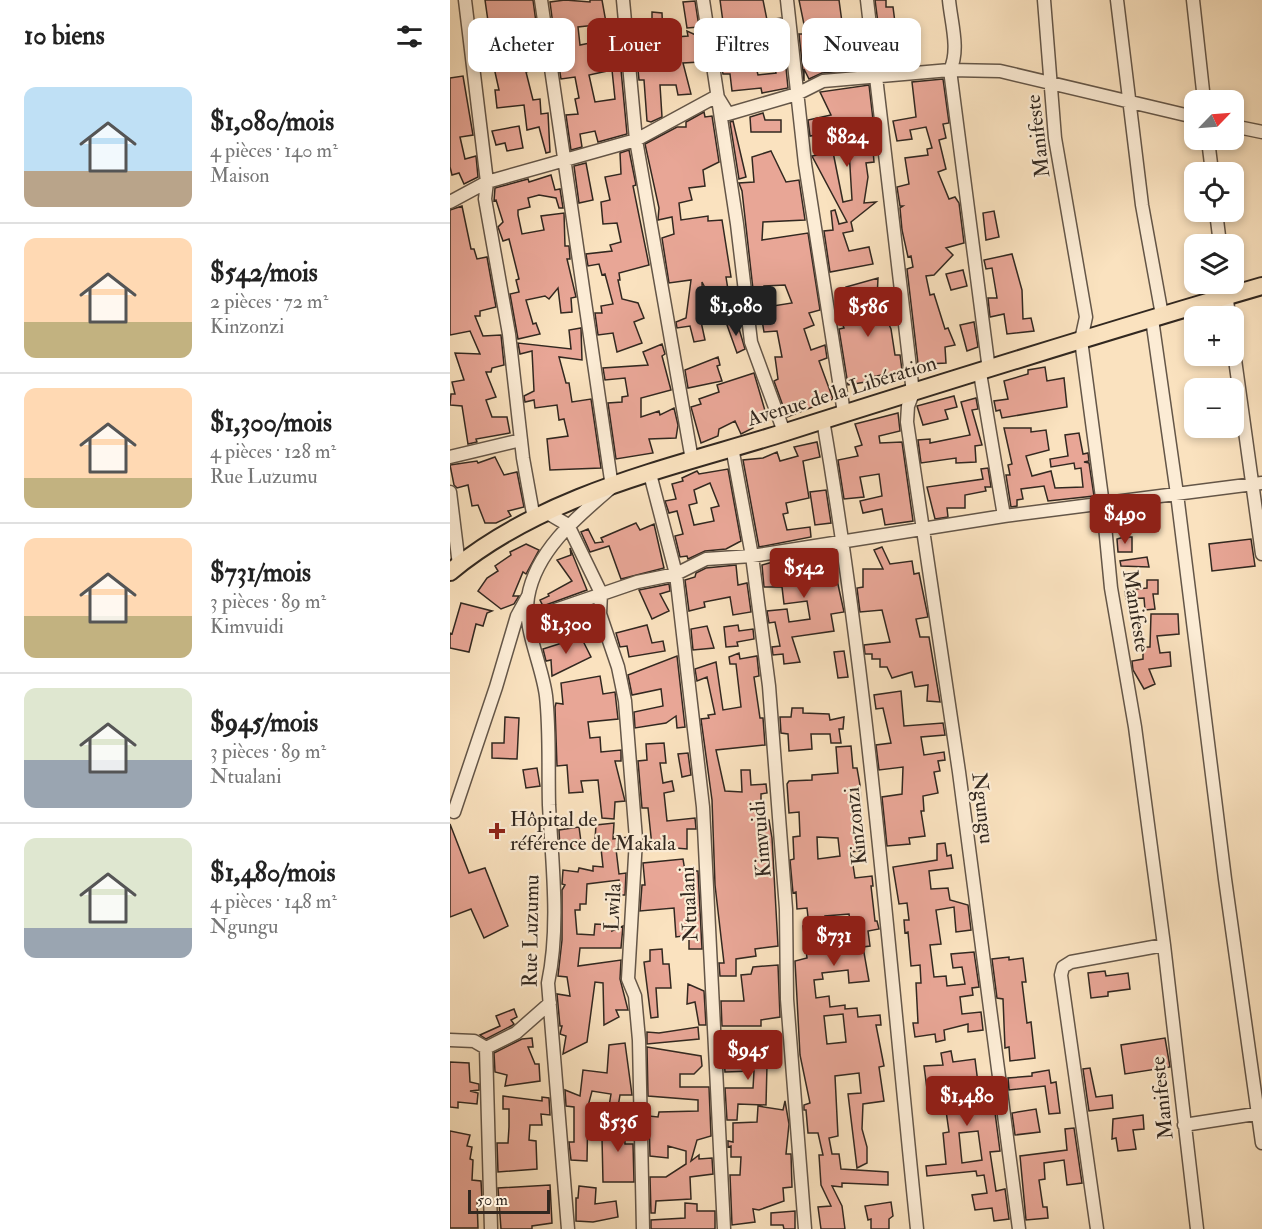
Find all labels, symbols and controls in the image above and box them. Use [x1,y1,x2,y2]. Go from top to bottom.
chip: Acheter [468,18,575,72]
chip: Louer [587,18,682,72]
chip: Filtres [694,18,790,72]
chip: Nouveau [802,18,921,72]
text: 10 biens [24,20,105,52]
icon: filters [393,20,426,53]
north arrow [1184,90,1244,150]
map controls [1184,90,1244,438]
street label: Manifeste [1019,93,1056,179]
text: $1,080/mois [210,106,334,138]
icon: home [72,111,144,183]
pin: $824 [811,117,883,168]
text: $824 [826,124,868,149]
text: 4 pièces · 140 m² [210,138,338,163]
button: locate [1184,162,1244,222]
text: Maison [210,163,270,188]
button: layers [1184,234,1244,294]
text: $542/mois [210,257,318,289]
icon: home [72,262,144,334]
pin: $1,080 [687,286,785,337]
pin: $586 [832,287,904,338]
text: 2 pièces · 72 m² [210,289,328,314]
text: $1,080 [709,293,763,318]
text: $586 [848,294,888,319]
button: + [1184,306,1244,366]
text: Kinzonzi [210,314,284,339]
street label: Avenue de la Libération [743,349,940,433]
button: − [1184,378,1244,438]
text: $1,300/mois [210,407,332,439]
icon: home [72,412,144,484]
text: 4 pièces · 128 m² [210,439,336,464]
text: Rue Luzumu [210,464,318,489]
pin: $490 [1089,494,1161,545]
text: $490 [1104,501,1146,526]
pin: $542 [768,548,840,599]
text: $542 [784,555,824,580]
text: $731/mois [210,557,311,589]
icon: home [72,562,144,634]
street label: Manifeste [1116,568,1156,655]
text: 3 pièces · 89 m² [210,589,326,614]
pin: $1,300 [517,604,615,655]
text: $1,300 [540,611,592,636]
text: Kimvuidi [210,614,284,639]
text: $945/mois [210,707,318,739]
icon: home [72,712,144,784]
text: 3 pièces · 89 m² [210,739,326,764]
text: Ntualani [210,764,282,789]
street label: Ngungu [965,771,1001,845]
street label: Kinzonzi [838,785,874,866]
street label: Kimvuidi [744,799,778,879]
place label: Hôpital de référence de Makala [510,806,676,857]
marker: Hôpital de référence de Makala [488,822,506,840]
text: $1,480/mois [210,857,335,889]
icon: home [72,862,144,934]
street label: Ntualani [674,865,704,942]
street label: Rue Luzumu [517,874,545,988]
street label: Lwila [598,882,628,932]
text: 4 pièces · 148 m² [210,889,337,914]
text: Ngungu [210,914,278,939]
pin: $731 [798,916,870,967]
text: $731 [816,923,852,948]
pin: $945 [712,1030,784,1081]
text: $945 [727,1037,769,1062]
street label: Manifeste [1144,1055,1180,1141]
pin: $1,480 [918,1076,1016,1127]
text: $1,480 [940,1083,994,1108]
pin: $536 [582,1102,654,1153]
text: $536 [599,1109,637,1134]
scale bar [468,1187,550,1214]
text: 50 m [477,1190,508,1210]

